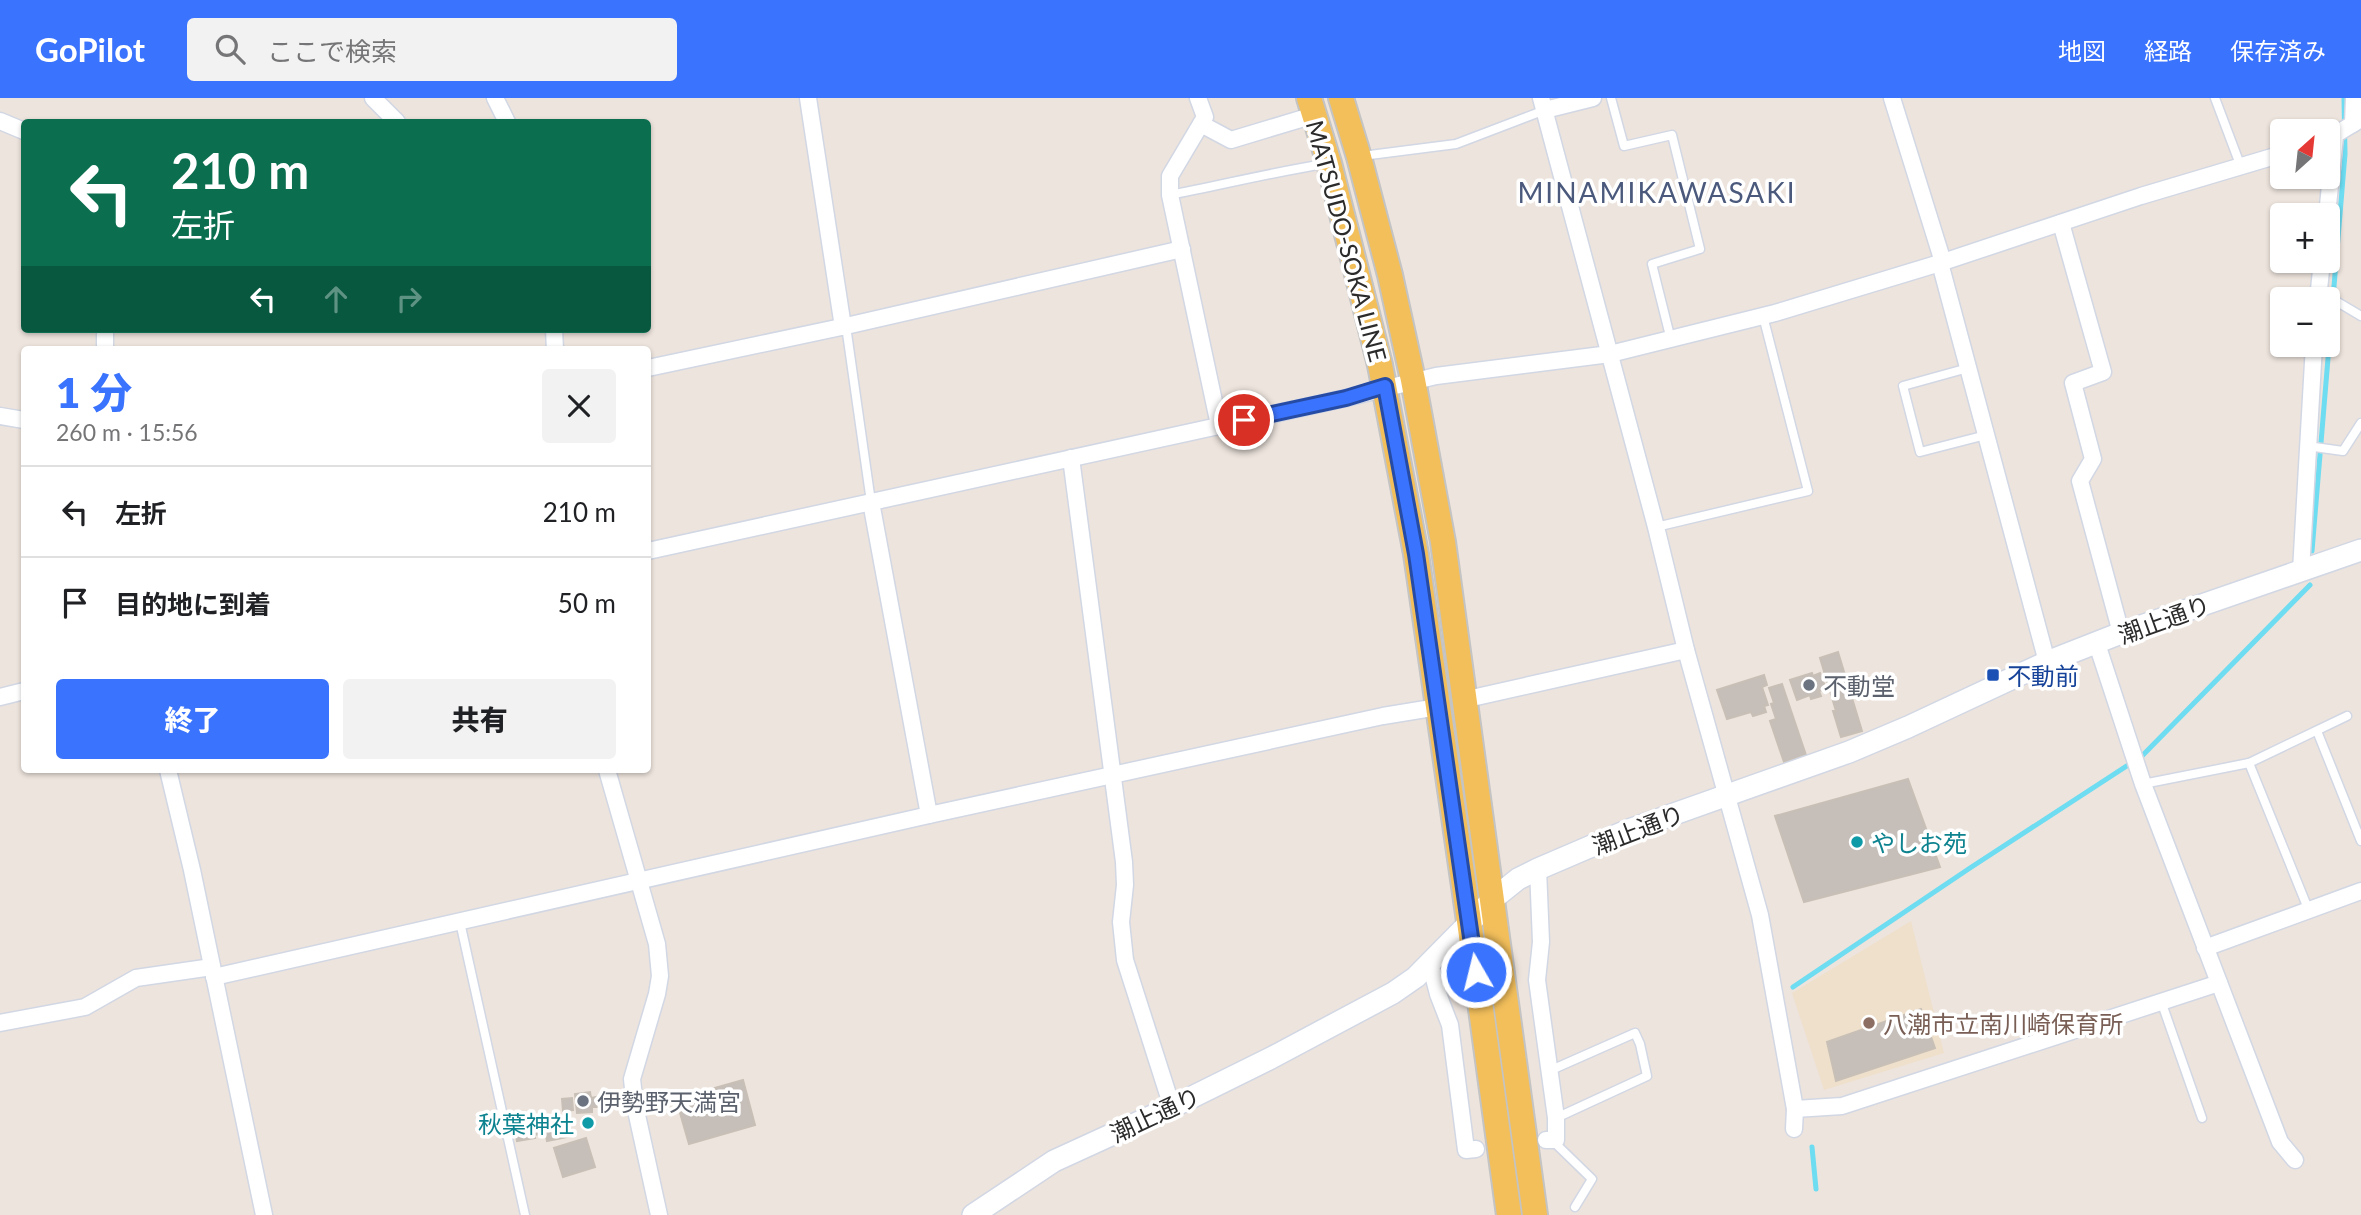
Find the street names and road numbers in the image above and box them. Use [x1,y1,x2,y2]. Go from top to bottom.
street label: MATSUDO-SOKA LINE [1301,117,1393,365]
street label: 潮止通り [2114,589,2214,649]
street label: 潮止通り [1588,798,1688,860]
street label: 潮止通り [1105,1081,1205,1147]

